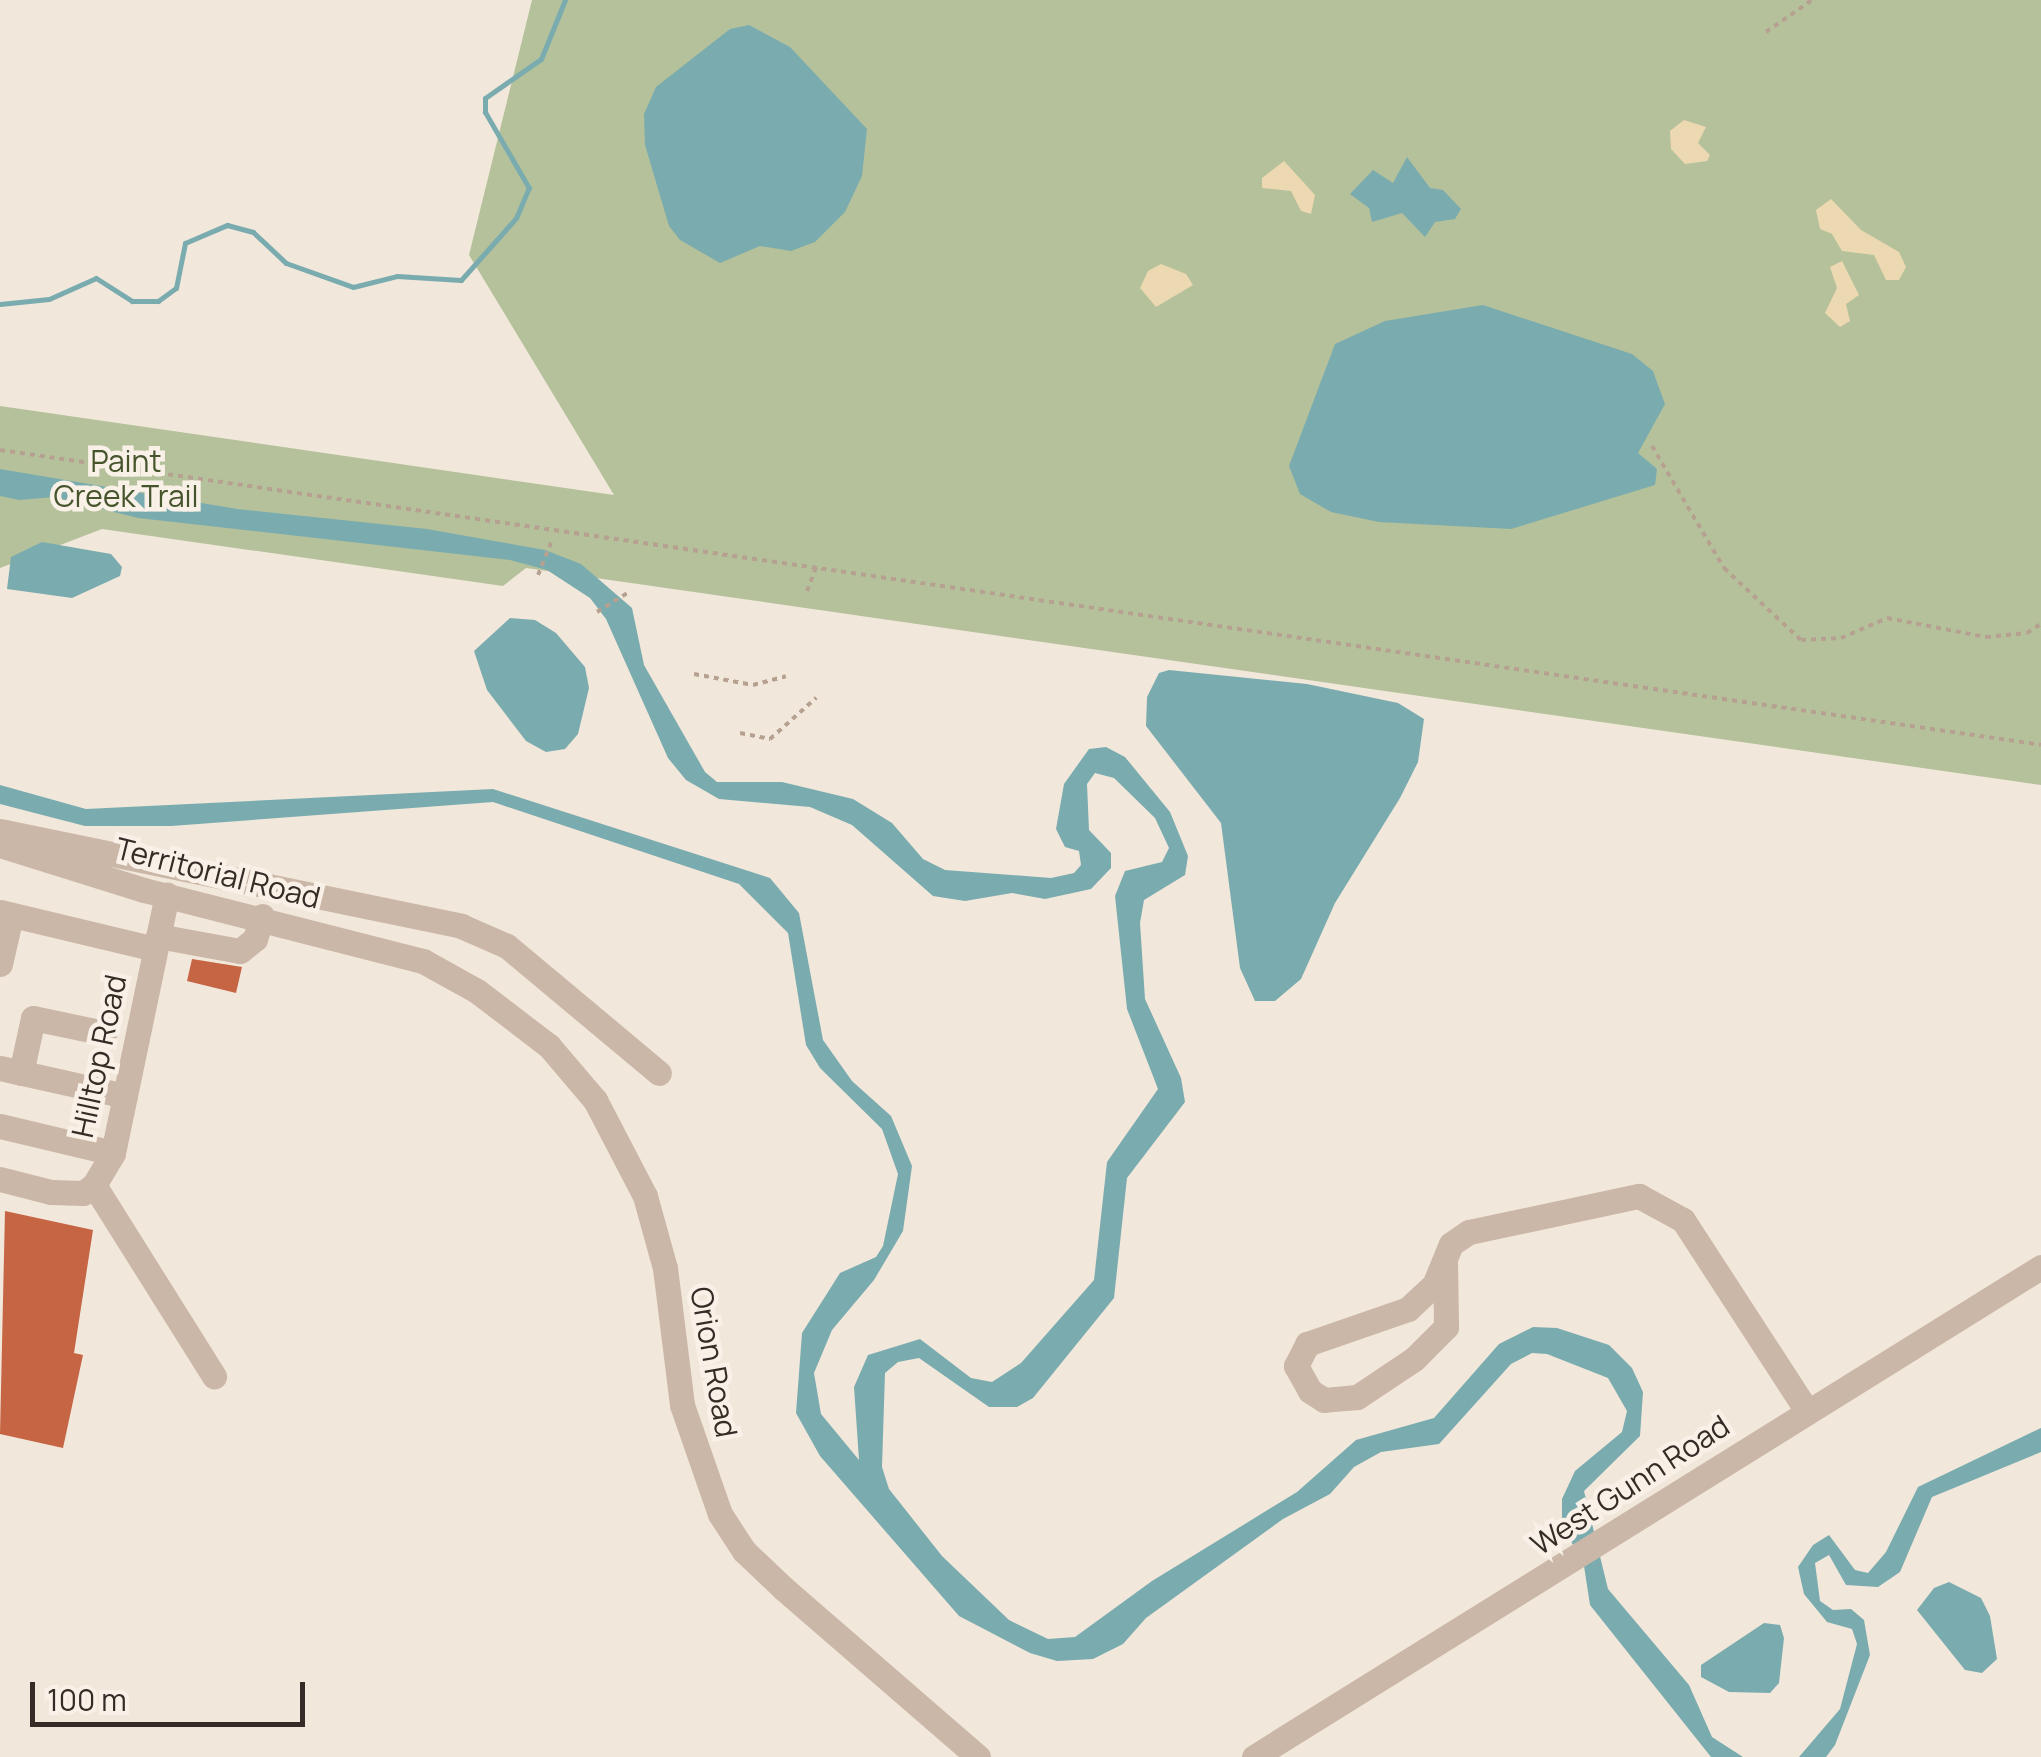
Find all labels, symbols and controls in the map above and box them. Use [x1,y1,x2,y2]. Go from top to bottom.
park label: Paint Creek Trail [53,443,199,514]
street label: Territorial Road [112,830,324,916]
street label: Hilltop Road [64,971,134,1141]
street label: Orion Road [683,1284,745,1440]
street label: West Gunn Road [1524,1407,1736,1563]
scale bar [35,1662,310,1724]
text: 100 m [47,1679,127,1720]

